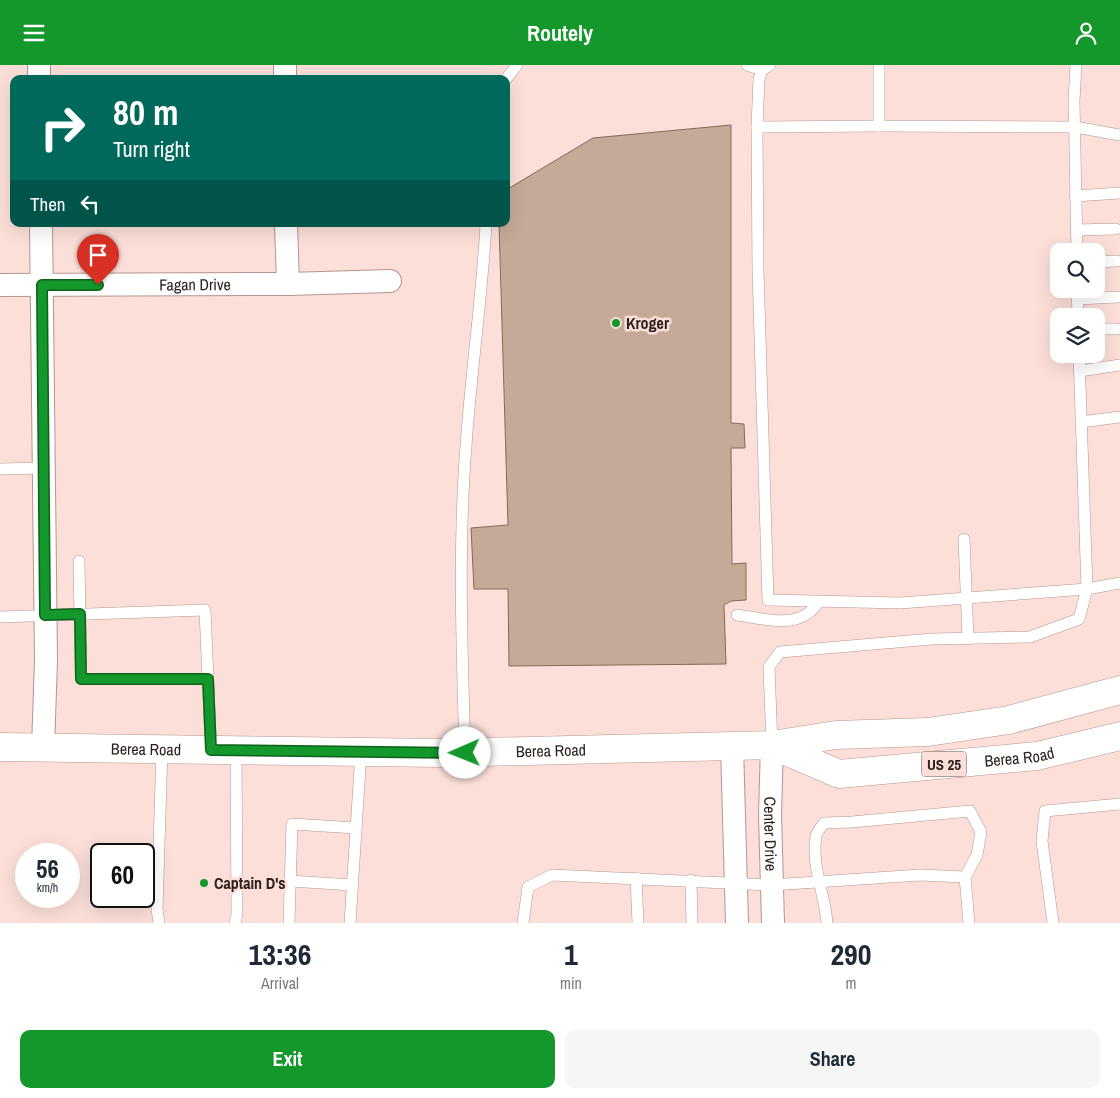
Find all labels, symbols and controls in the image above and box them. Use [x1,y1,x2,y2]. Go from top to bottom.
text: Routely [527,18,593,48]
icon: menu [20,19,48,47]
icon: person [1072,19,1100,47]
text: 80 m [113,89,178,136]
icon: right [30,95,95,160]
text: Turn right [113,134,190,164]
icon: left [76,190,104,218]
text: Then [30,191,66,217]
pin [77,234,119,285]
icon: arrive [84,241,112,269]
map controls [1050,243,1105,363]
button: search [1050,243,1105,298]
street label: Fagan Drive [159,273,231,295]
button: layers [1050,308,1105,363]
place label: Kroger [626,312,670,334]
marker: Kroger [610,317,622,329]
position arrow [438,726,490,778]
street label: Berea Road [111,738,181,760]
street label: Berea Road [516,739,586,762]
street label: Berea Road [983,741,1056,772]
road number: US 25 [922,751,966,777]
street label: Center Drive [759,796,783,871]
speed limit sign: 60 [90,843,155,908]
text: 56 [36,852,59,886]
place label: Captain D's [214,872,286,894]
marker: Captain D's [198,877,210,889]
text: km/h [37,880,58,896]
text: 13:36 [249,934,311,974]
text: 1 [564,934,578,974]
text: 290 [830,934,871,974]
text: Arrival [261,972,299,994]
text: min [560,972,582,994]
text: m [845,972,856,994]
button: Exit [20,1030,555,1088]
button: Share [565,1030,1100,1088]

